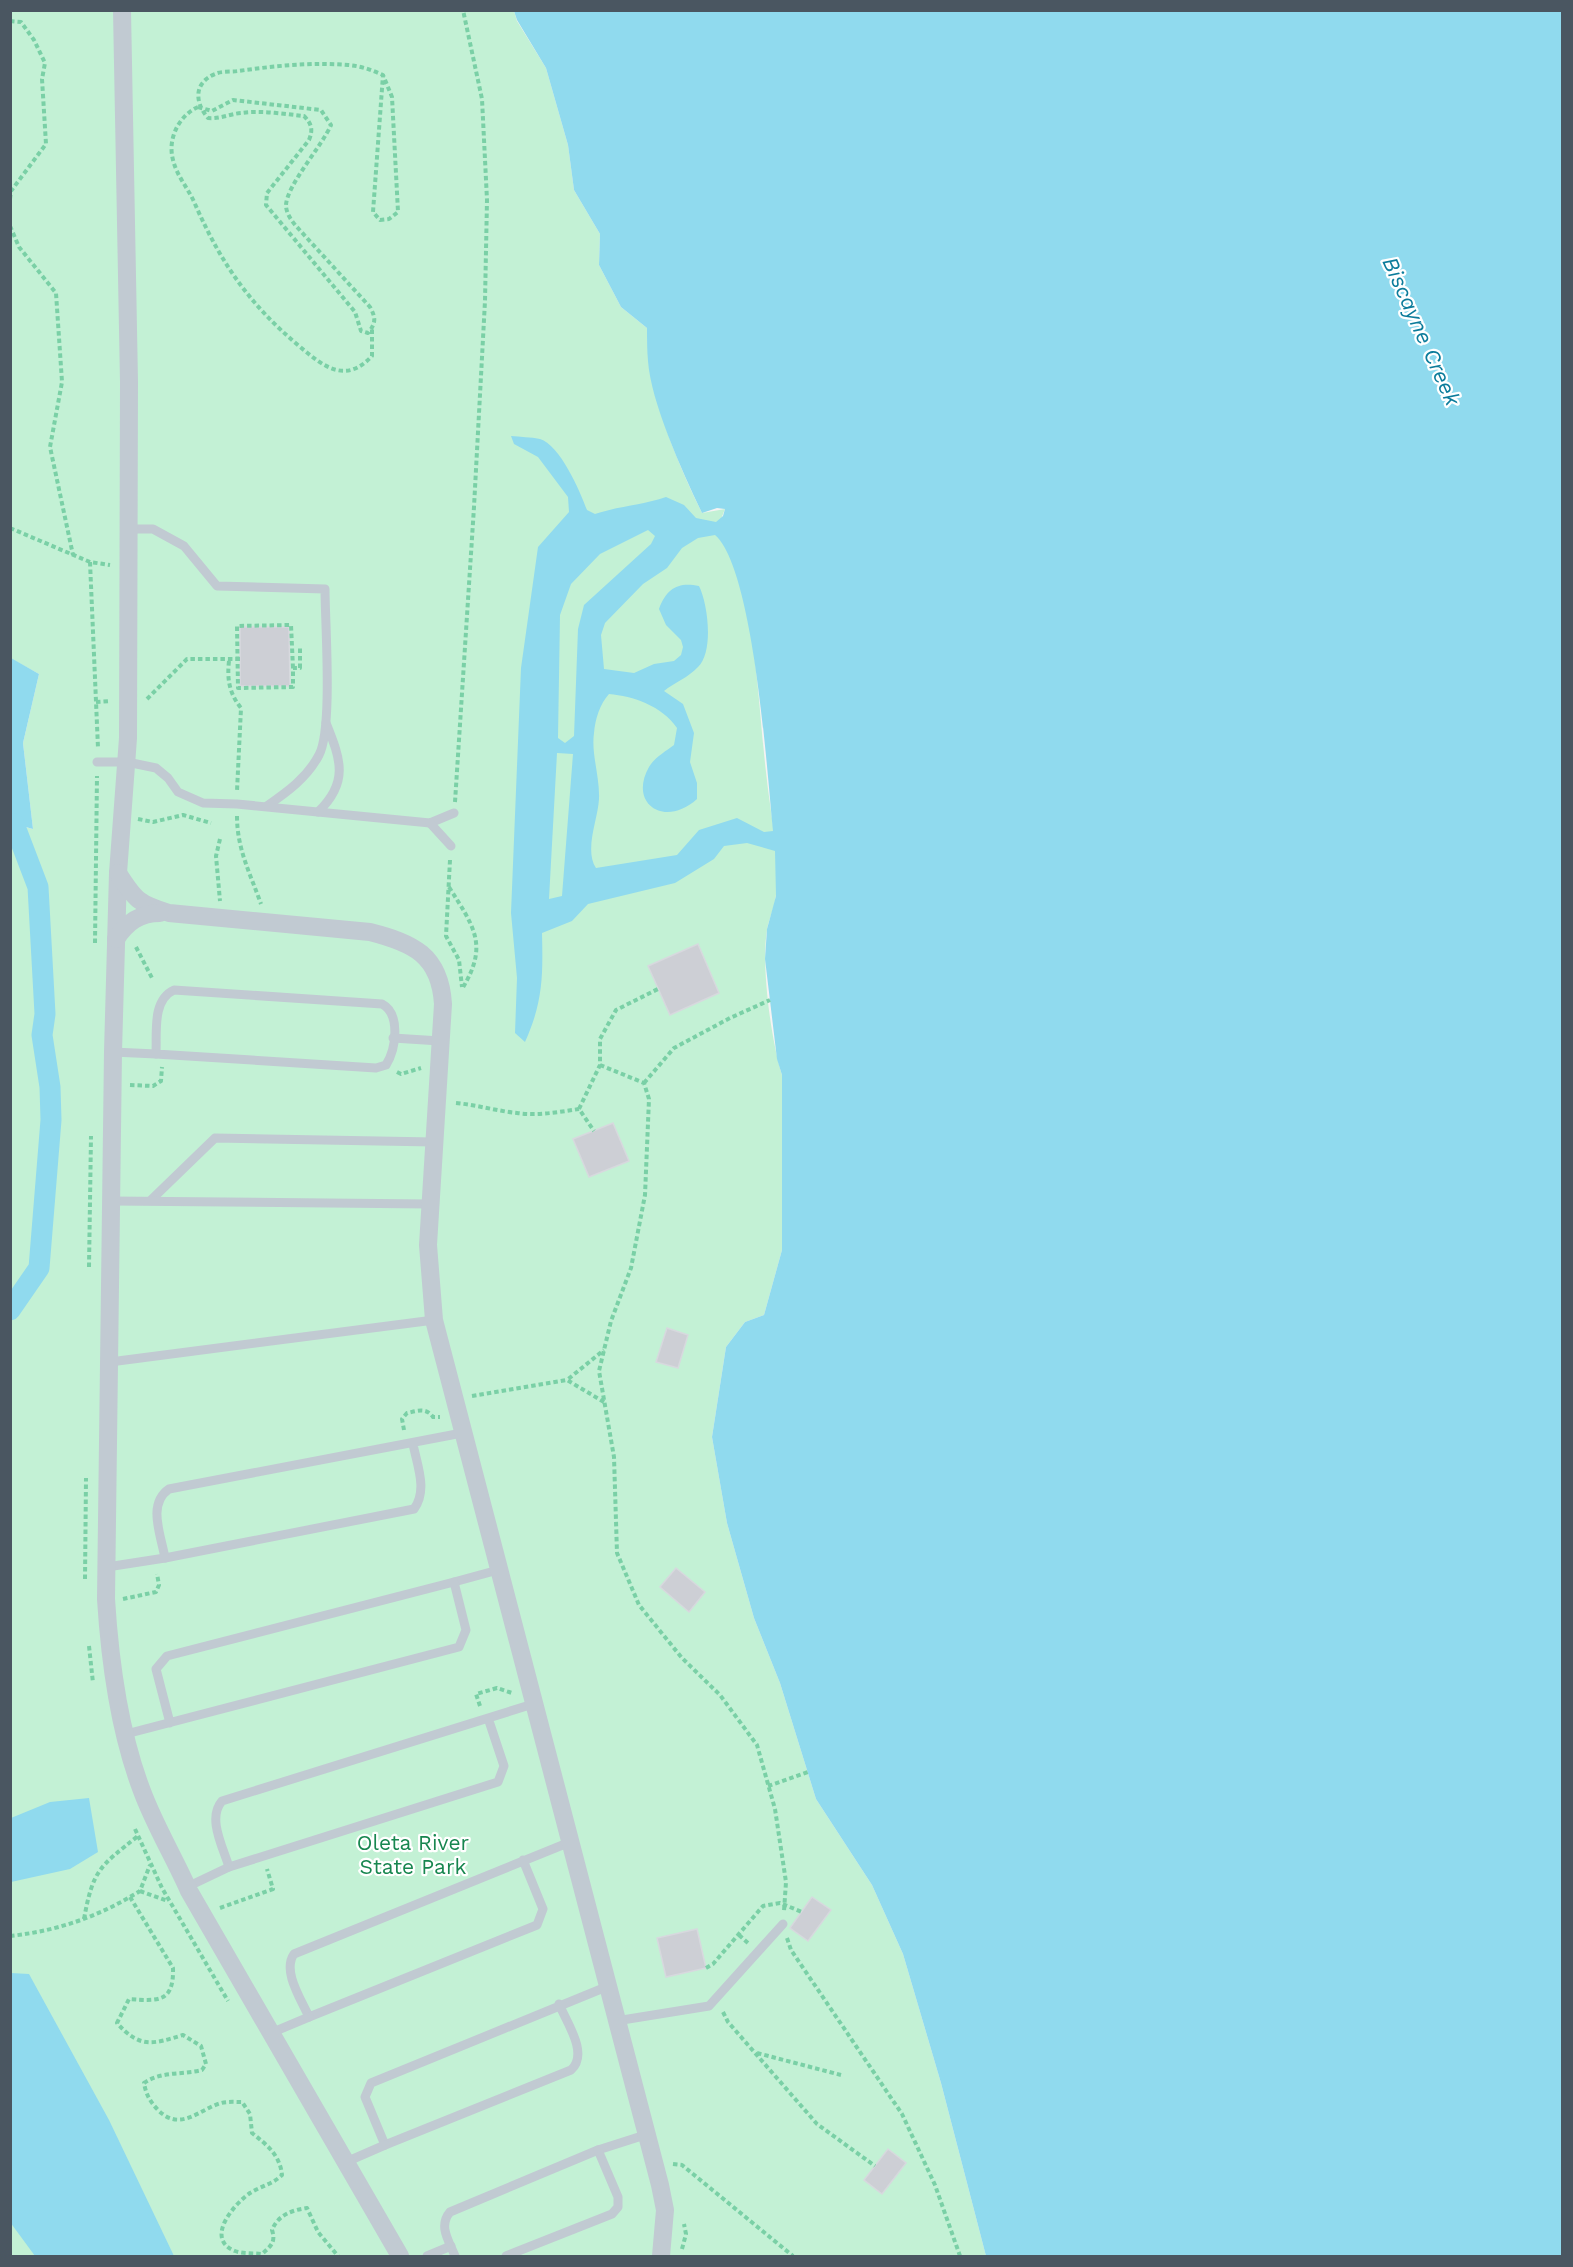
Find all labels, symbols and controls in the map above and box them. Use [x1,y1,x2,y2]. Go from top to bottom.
water label: Biscayne Creek [1378,253,1466,410]
park label: Oleta River State Park [357,1830,470,1879]

